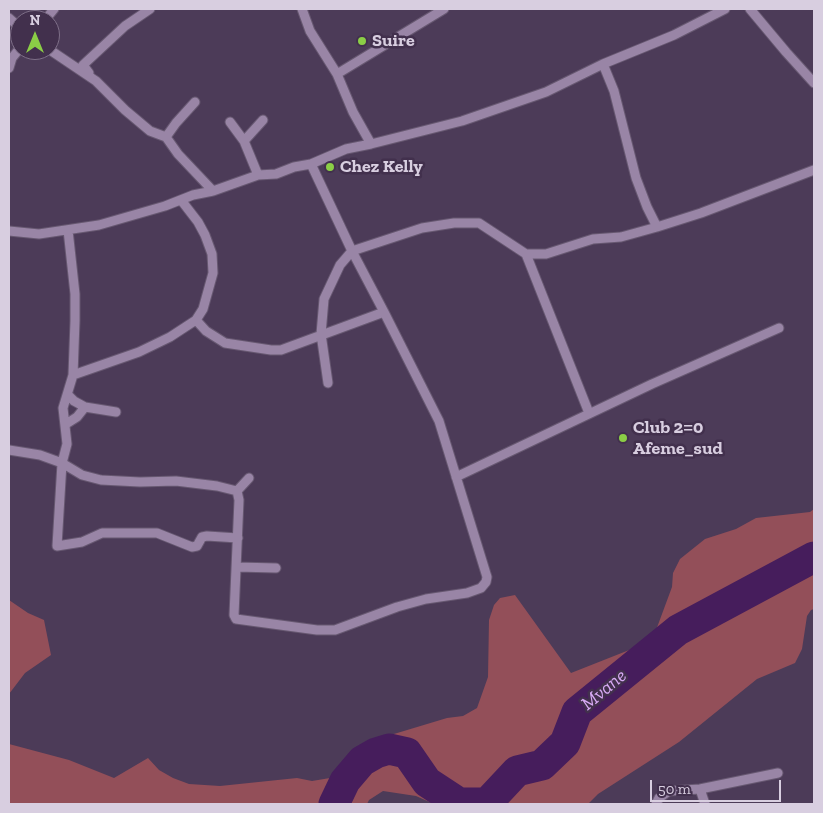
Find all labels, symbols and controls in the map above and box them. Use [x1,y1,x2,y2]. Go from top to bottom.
north arrow [10,10,60,60]
text: N [30,12,40,29]
place label: Suire [372,30,415,52]
marker: Suire [356,35,368,47]
place label: Chez Kelly [340,156,423,178]
marker: Chez Kelly [324,161,336,173]
place label: Club 2=0 Afeme_sud [633,417,723,459]
marker: Club 2=0 Afeme_sud [617,432,629,444]
water label: Mvane [577,664,631,716]
scale bar [653,770,784,802]
text: 50 m [658,780,691,798]

